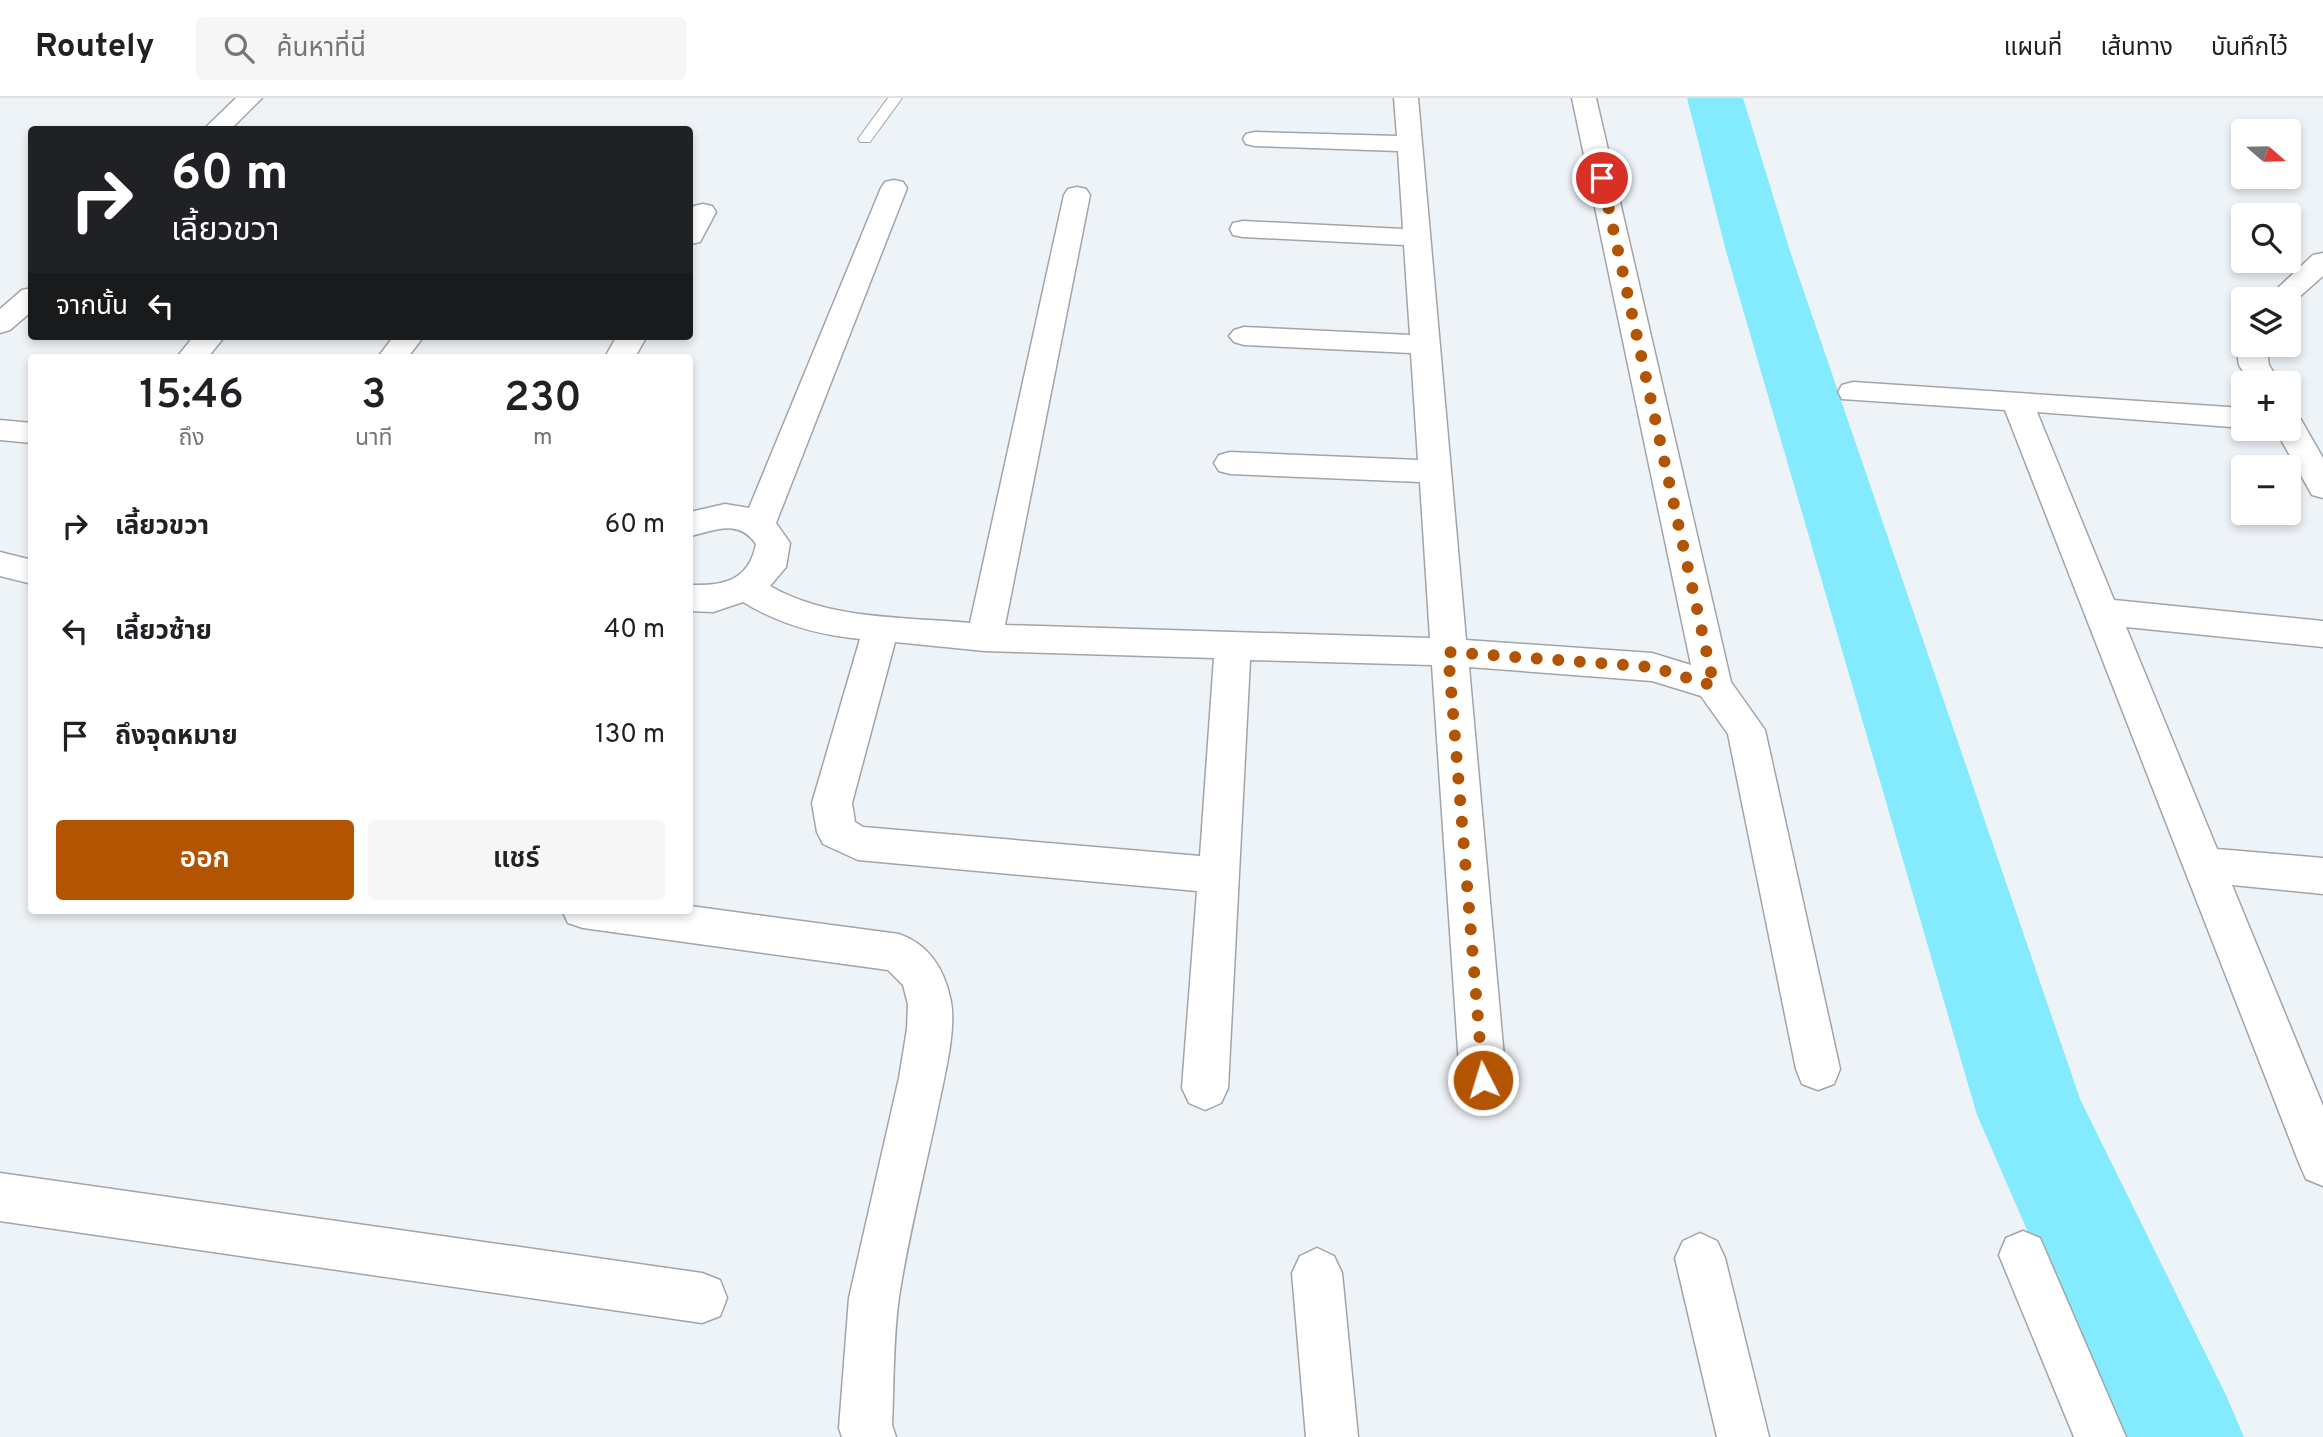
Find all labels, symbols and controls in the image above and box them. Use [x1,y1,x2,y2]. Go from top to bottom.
search box [196,17,686,80]
text: Routely [35,27,154,69]
icon: search [220,29,258,67]
text: ค้นหาที่นี่ [276,33,366,66]
text: แผนที่ [2004,34,2062,64]
text: เส้นทาง [2100,34,2173,64]
text: บันทึกไว้ [2211,34,2288,64]
north arrow [2231,119,2301,189]
map controls [2231,119,2301,525]
text: 60 m [171,145,289,207]
pin [1572,148,1632,208]
icon: right [56,154,147,245]
icon: arrive [1583,159,1621,197]
button: search [2231,203,2301,273]
text: เลี้ยวขวา [171,212,279,252]
icon: left [142,287,180,325]
button: layers [2231,287,2301,357]
text: จากนั้น [56,291,128,324]
text: 15:46 [139,370,244,423]
text: 3 [361,370,386,423]
button: + [2231,371,2301,441]
text: 230 [504,373,582,426]
text: m [533,424,553,453]
text: ถึง [178,425,205,454]
text: นาที [355,425,393,454]
button: − [2231,455,2301,525]
icon: right [56,507,94,545]
text: 60 m [605,509,665,542]
text: เลี้ยวขวา [115,511,209,544]
icon: left [56,612,94,650]
text: 40 m [604,614,665,647]
text: เลี้ยวซ้าย [115,616,212,649]
icon: arrive [56,717,94,755]
text: 130 m [595,719,665,752]
text: ถึงจุดหมาย [115,721,238,754]
button: ออก [56,820,354,900]
button: แชร์ [368,820,665,900]
position arrow [1446,1043,1520,1117]

